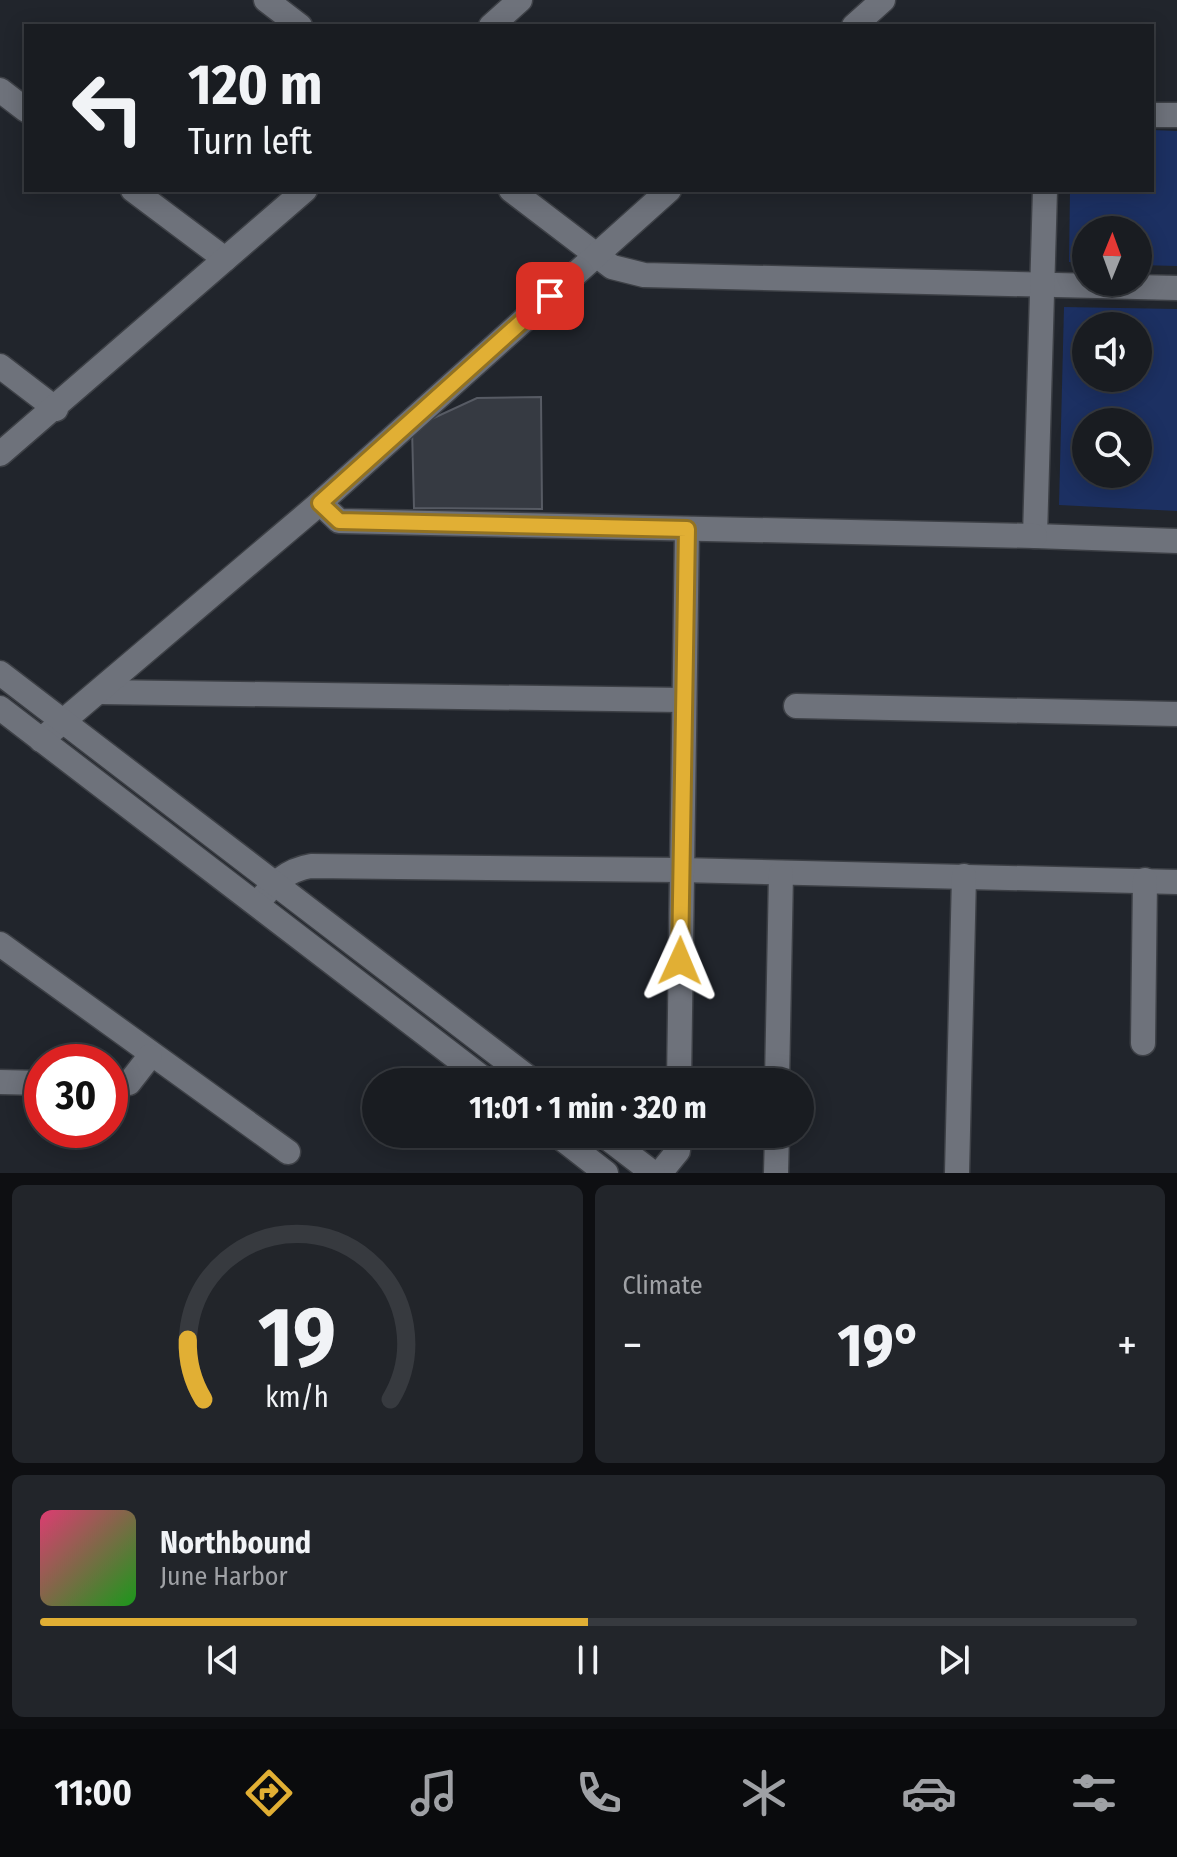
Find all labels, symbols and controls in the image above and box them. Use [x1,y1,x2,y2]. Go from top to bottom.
text: 120 m [188,52,323,119]
icon: left [56,56,160,160]
text: Turn left [188,120,312,164]
north arrow [1072,216,1152,296]
map controls [1072,216,1152,488]
pin [516,262,584,330]
icon: arrive [528,274,572,318]
button: sound [1072,312,1152,392]
button: search [1072,408,1152,488]
position arrow [638,919,722,1003]
speed limit sign: 30 [24,1044,128,1148]
text: 11:01 · 1 min · 320 m [469,1090,707,1126]
text: Climate [623,1270,703,1301]
text: 19 [258,1288,336,1388]
text: 19° [837,1310,922,1382]
text: − [623,1319,642,1372]
text: + [1117,1319,1137,1372]
text: km/h [265,1380,329,1415]
text: Northbound [160,1525,311,1561]
text: June Harbor [160,1561,288,1592]
icon: previous [201,1638,245,1682]
icon: pause [566,1638,610,1682]
icon: next [932,1638,976,1682]
icon: directions [241,1765,297,1821]
icon: music [406,1765,462,1821]
icon: phone [571,1765,627,1821]
icon: climate [736,1765,792,1821]
icon: car [901,1765,957,1821]
icon: filters [1066,1765,1122,1821]
text: 11:00 [55,1771,132,1815]

